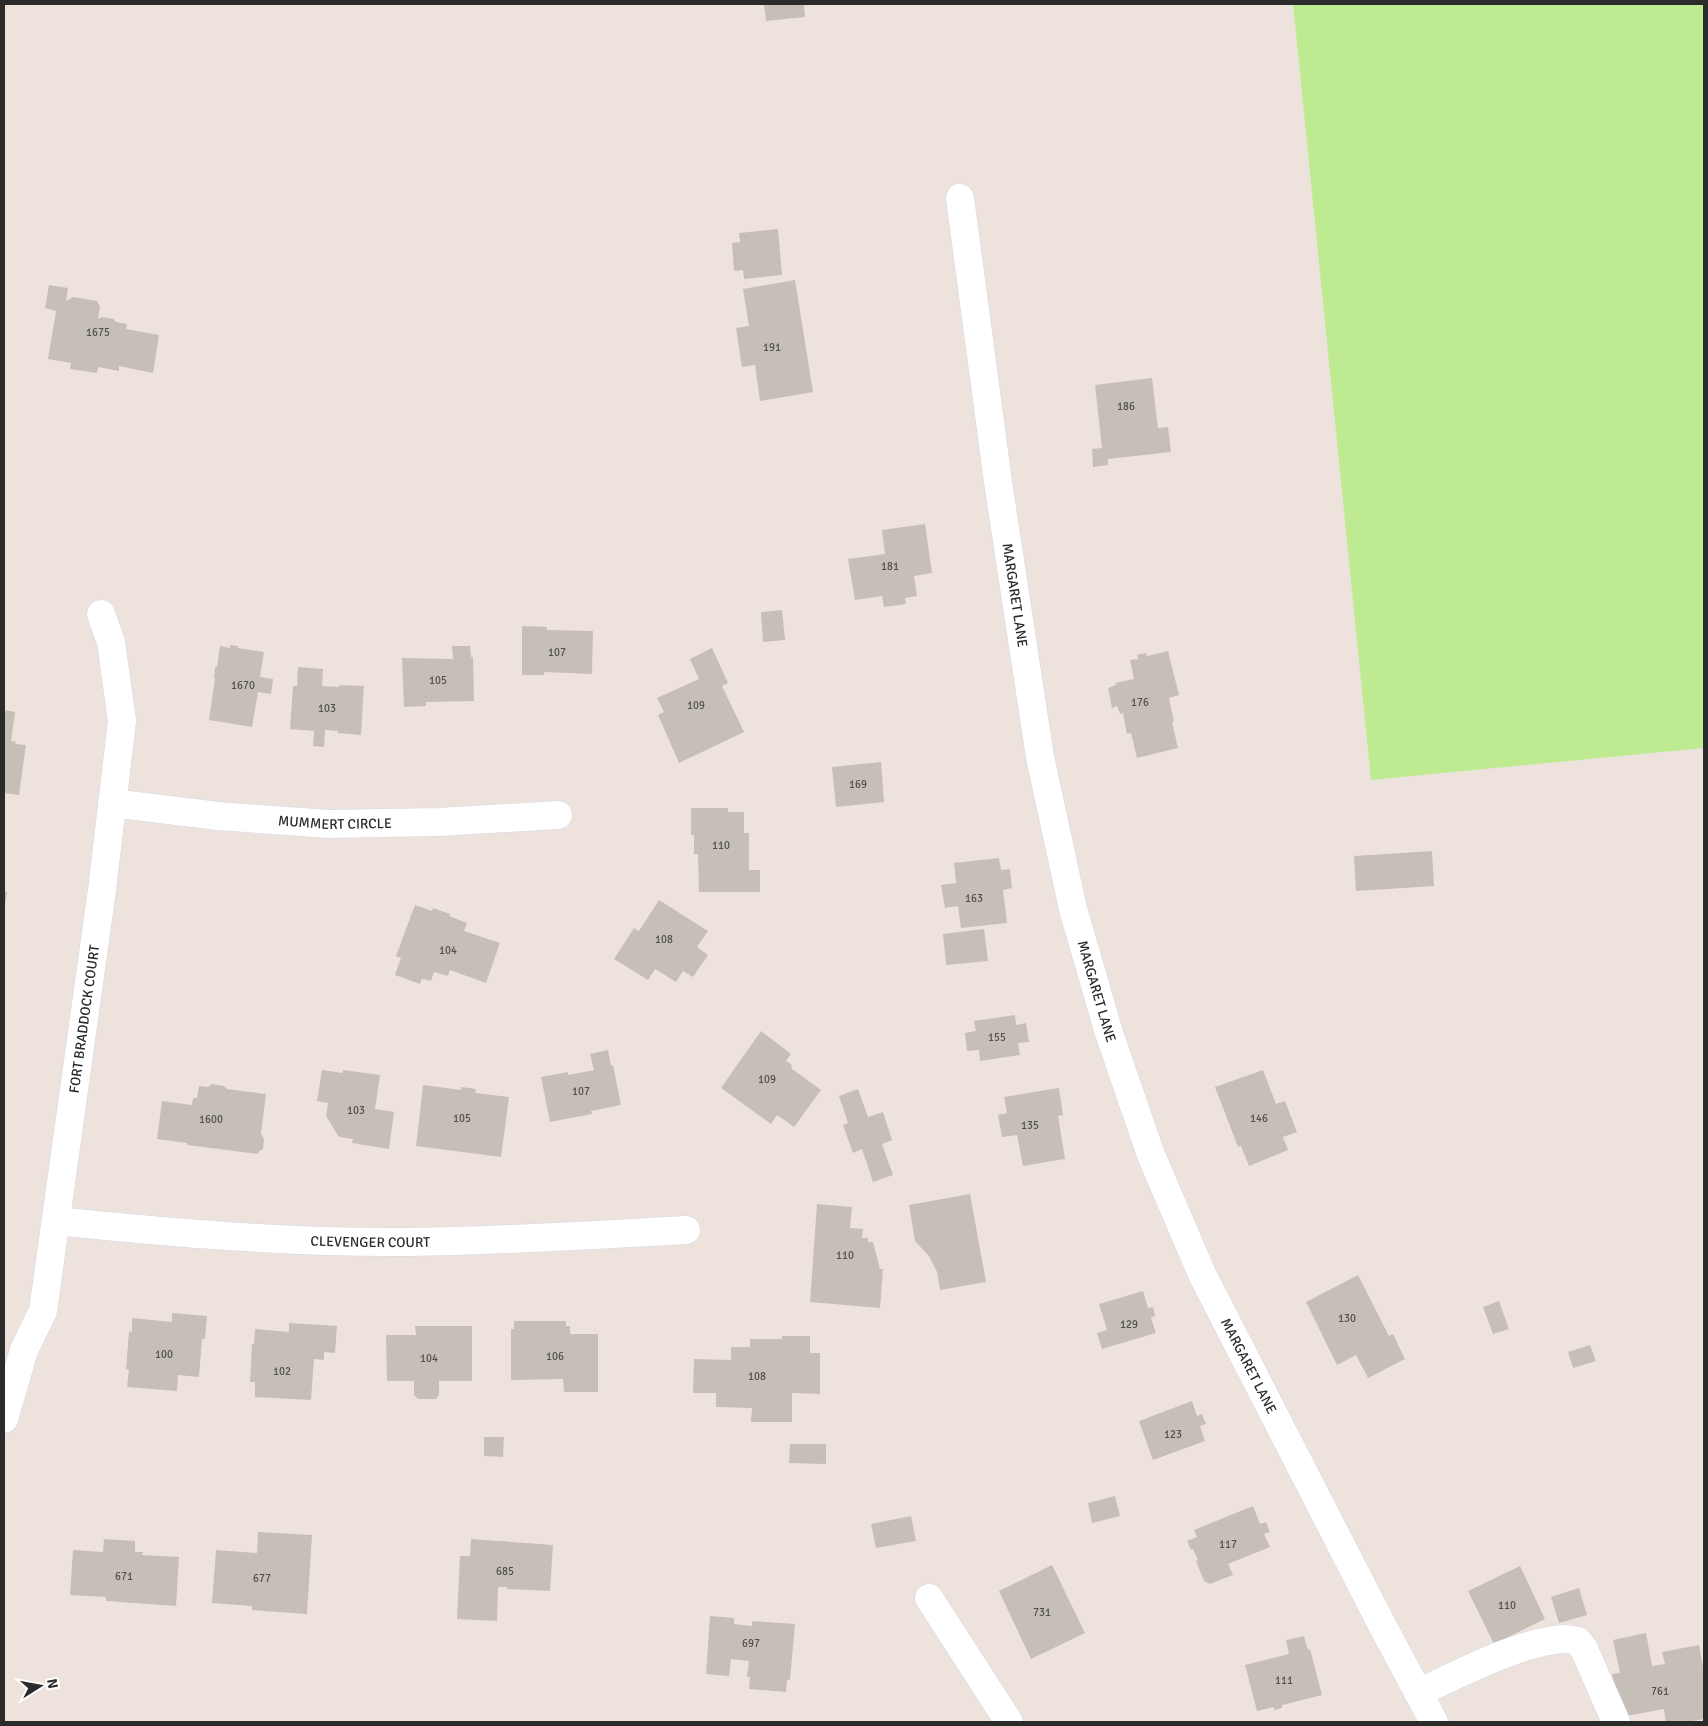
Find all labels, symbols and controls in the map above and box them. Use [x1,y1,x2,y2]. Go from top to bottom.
house number: 1675 [86,326,110,339]
house number: 191 [763,341,781,354]
house number: 186 [1117,400,1135,413]
street label: MARGARET LANE [999,542,1032,648]
house number: 181 [881,560,899,573]
house number: 107 [548,646,566,659]
house number: 105 [429,674,447,687]
house number: 1670 [231,679,255,692]
house number: 176 [1131,696,1149,709]
house number: 109 [687,699,705,712]
house number: 103 [318,702,336,715]
house number: 169 [849,778,867,791]
street label: MUMMERT CIRCLE [278,812,392,832]
house number: 110 [712,839,730,852]
house number: 163 [965,892,983,905]
house number: 108 [655,933,673,946]
street label: MARGARET LANE [1074,938,1120,1045]
street label: FORT BRADDOCK COURT [65,944,103,1094]
house number: 104 [439,944,457,957]
house number: 155 [988,1031,1006,1044]
house number: 109 [758,1073,776,1086]
house number: 107 [572,1085,590,1098]
house number: 103 [347,1104,365,1117]
house number: 105 [453,1112,471,1125]
house number: 146 [1250,1112,1268,1125]
house number: 1600 [199,1113,223,1126]
house number: 135 [1021,1119,1039,1132]
street label: CLEVENGER COURT [310,1232,430,1251]
house number: 110 [836,1249,854,1262]
house number: 130 [1338,1312,1356,1325]
street label: MARGARET LANE [1217,1315,1281,1416]
house number: 129 [1120,1318,1138,1331]
house number: 100 [155,1348,173,1361]
house number: 106 [546,1350,564,1363]
house number: 104 [420,1352,438,1365]
house number: 102 [273,1365,291,1378]
house number: 108 [748,1370,766,1383]
house number: 123 [1164,1428,1182,1441]
house number: 117 [1219,1538,1237,1551]
house number: 685 [496,1565,514,1578]
house number: 671 [115,1570,133,1583]
house number: 677 [253,1572,271,1585]
house number: 110 [1498,1599,1516,1612]
house number: 731 [1033,1606,1051,1619]
house number: 697 [742,1637,760,1650]
north arrow [15,1661,65,1711]
house number: 111 [1275,1674,1293,1687]
text: N [43,1677,62,1690]
house number: 761 [1651,1685,1669,1698]

